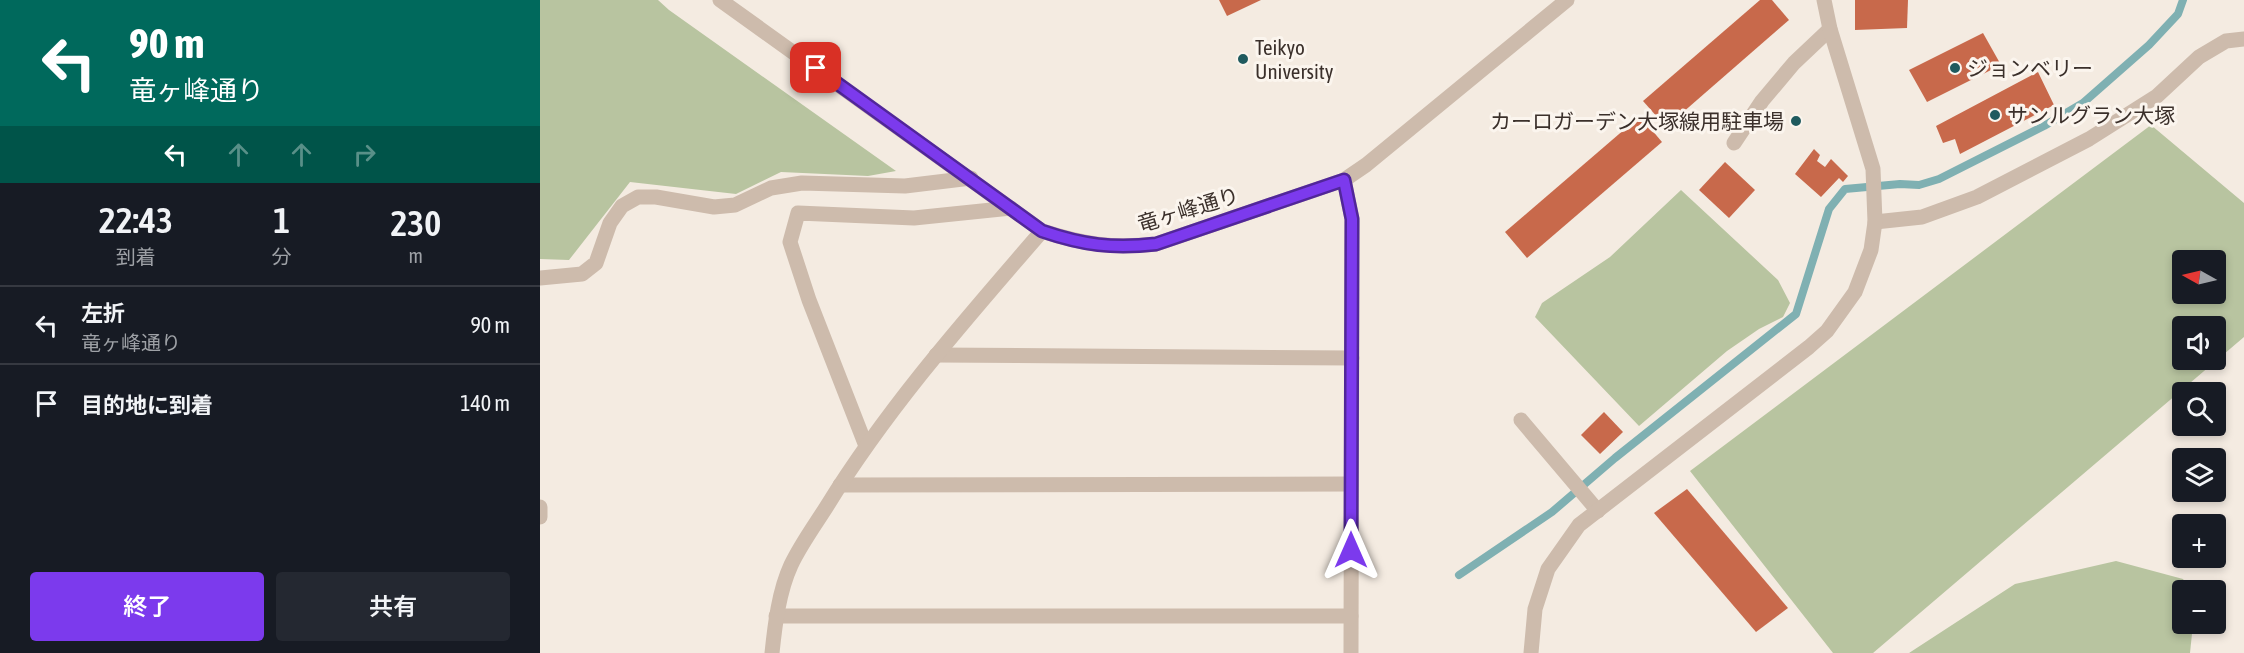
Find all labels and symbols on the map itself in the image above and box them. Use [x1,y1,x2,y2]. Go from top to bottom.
place label: Teikyo University [1255,35,1334,83]
pin [790,42,841,93]
marker: Teikyo University [1236,52,1250,66]
place label: ジョンベリー [1967,56,2093,80]
marker: ジョンベリー [1948,61,1962,75]
place label: サンルグラン大塚 [2007,103,2175,127]
marker: サンルグラン大塚 [1988,108,2002,122]
place label: カーロガーデン大塚線用駐車場 [1490,109,1784,133]
marker: カーロガーデン大塚線用駐車場 [1789,114,1803,128]
street label: 竜ヶ峰通り [1134,182,1242,236]
north arrow [2172,250,2226,304]
position arrow [1319,518,1383,582]

